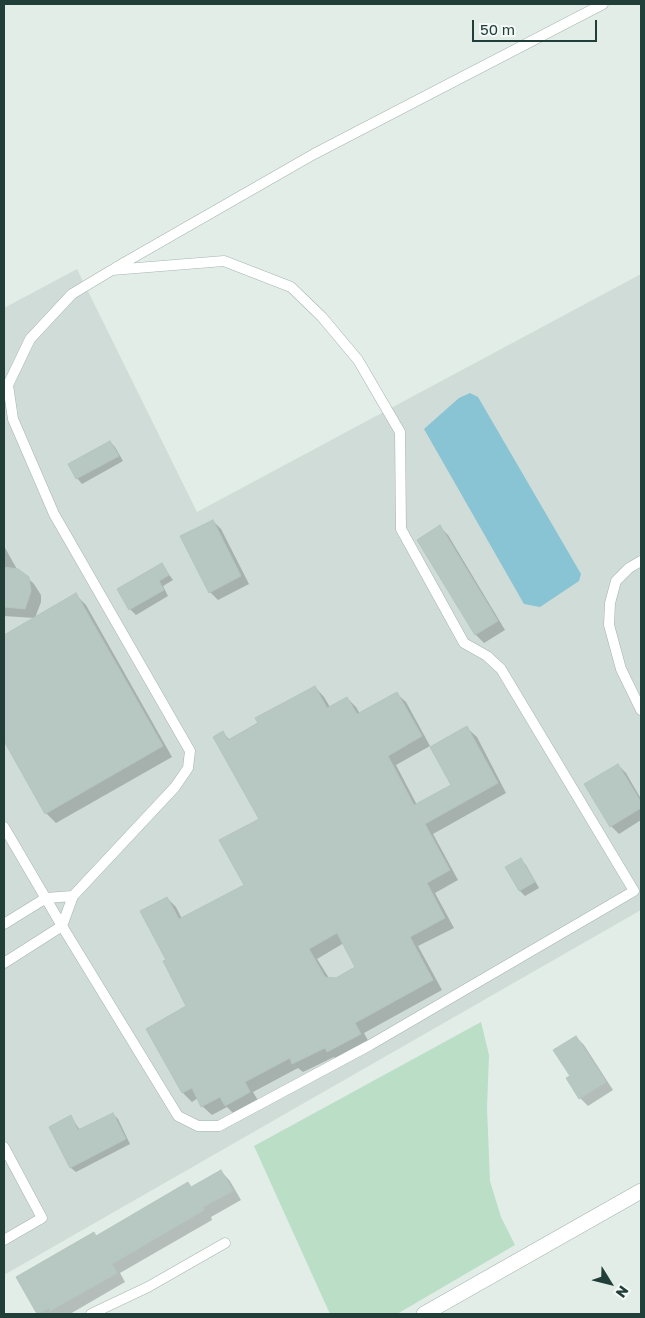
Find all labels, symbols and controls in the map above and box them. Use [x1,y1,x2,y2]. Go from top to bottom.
scale bar [475,10,600,42]
text: 50 m [480,20,515,38]
north arrow [585,1258,635,1308]
text: N [613,1283,633,1301]

